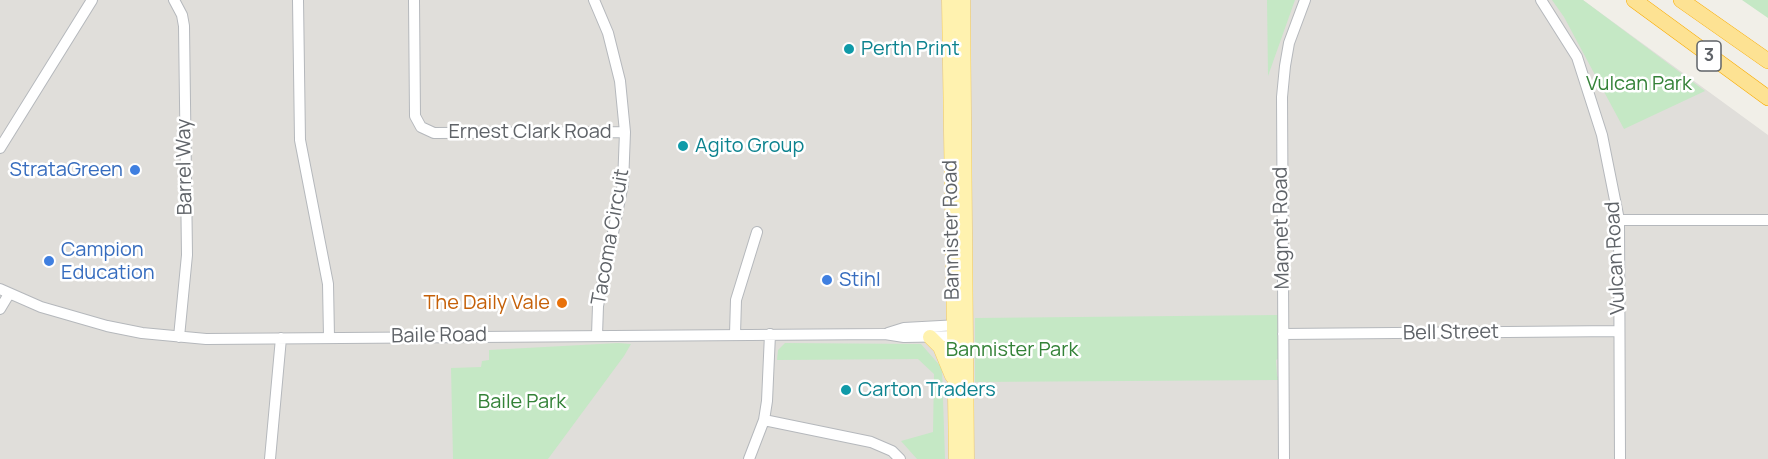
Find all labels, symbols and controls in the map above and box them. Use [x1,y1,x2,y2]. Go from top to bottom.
place label: Perth Print [861,37,960,61]
road number: 3 [1697,41,1721,71]
marker: Perth Print [842,42,856,56]
park label: Vulcan Park [1586,72,1692,96]
street label: Barrel Way [172,118,198,216]
street label: Ernest Clark Road [448,120,612,144]
place label: Agito Group [695,134,804,158]
marker: Agito Group [676,139,690,153]
place label: StrataGreen [10,158,123,182]
street label: Bannister Road [939,160,965,300]
marker: StrataGreen [128,163,142,177]
street label: Magnet Road [1269,166,1295,290]
street label: Tacoma Circuit [587,167,635,307]
street label: Vulcan Road [1601,201,1631,315]
place label: Campion Education [61,238,155,285]
marker: Campion Education [42,254,56,268]
place label: Stihl [839,268,881,292]
marker: Stihl [820,273,834,287]
place label: The Daily Vale [423,291,550,315]
marker: The Daily Vale [555,296,569,310]
street label: Bell Street [1403,320,1499,346]
street label: Baile Road [391,323,487,349]
park label: Bannister Park [946,338,1078,362]
place label: Carton Traders [858,378,996,402]
marker: Carton Traders [839,383,853,397]
park label: Baile Park [478,390,566,414]

